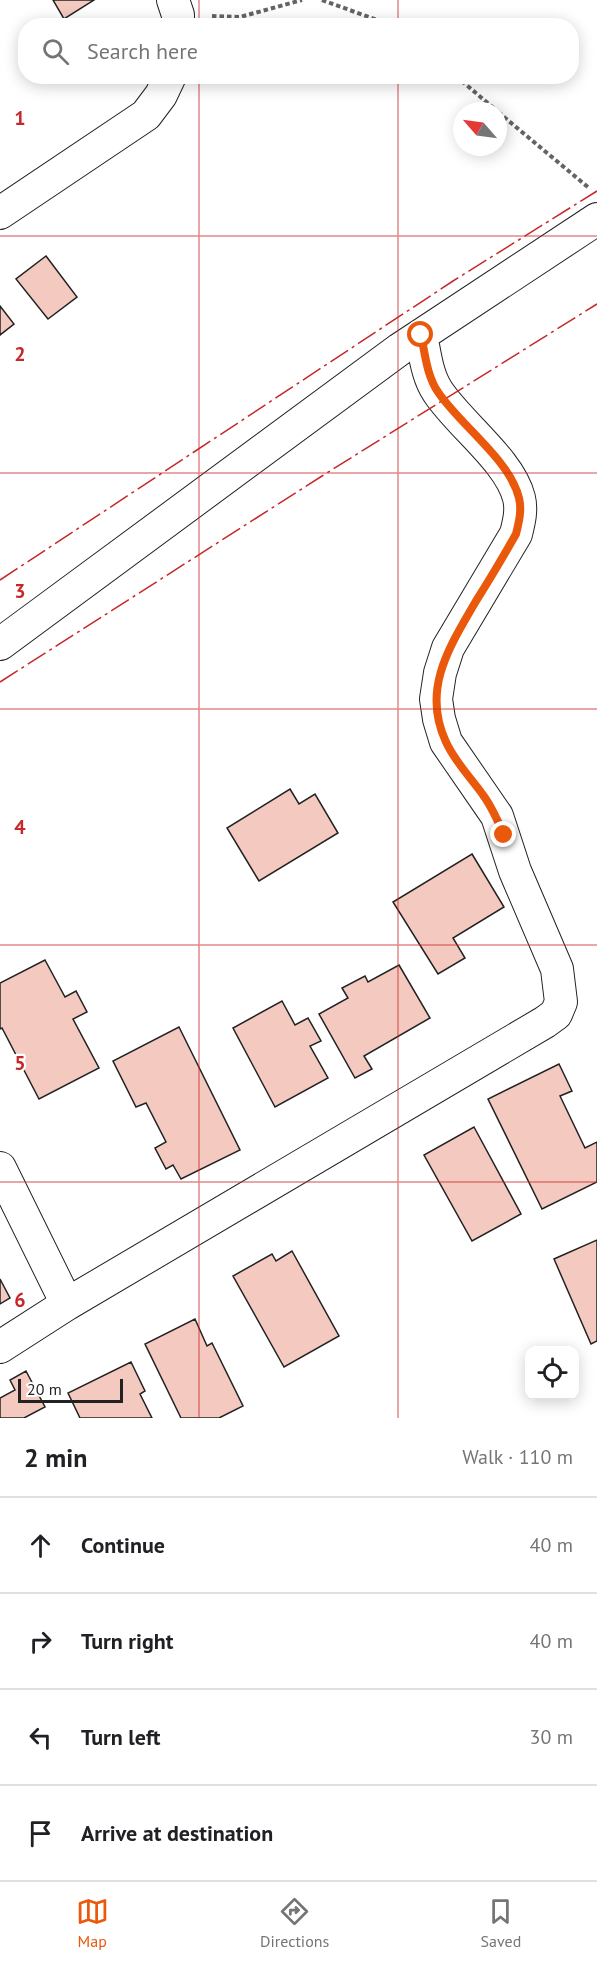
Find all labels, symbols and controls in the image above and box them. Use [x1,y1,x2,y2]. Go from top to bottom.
search box [18,18,579,84]
icon: search [39,35,72,68]
text: Search here [87,37,198,65]
north arrow [453,102,507,156]
text: 1 [14,105,26,131]
route start [407,321,433,347]
text: 2 [14,341,26,367]
text: 3 [14,578,26,604]
text: 4 [14,814,26,840]
route end [490,821,516,847]
text: 5 [14,1050,26,1076]
text: 6 [14,1287,26,1313]
map controls [525,1346,579,1400]
button: locate [525,1346,579,1400]
scale bar [18,1376,123,1404]
text: 20 m [27,1379,62,1399]
text: 2 min [24,1441,87,1474]
text: Walk · 110 m [462,1444,573,1470]
icon: ahead [24,1529,57,1562]
text: Continue [81,1531,165,1559]
text: 40 m [530,1532,573,1558]
icon: right [24,1625,57,1658]
text: Turn right [81,1627,173,1655]
text: 40 m [530,1628,573,1654]
icon: left [24,1721,57,1754]
text: Turn left [81,1723,161,1751]
text: 30 m [530,1724,573,1750]
icon: arrive [24,1817,57,1850]
text: Arrive at destination [81,1819,273,1847]
tab: Map [76,1895,109,1951]
tab: Directions [260,1895,329,1951]
tab: Saved [481,1895,521,1951]

